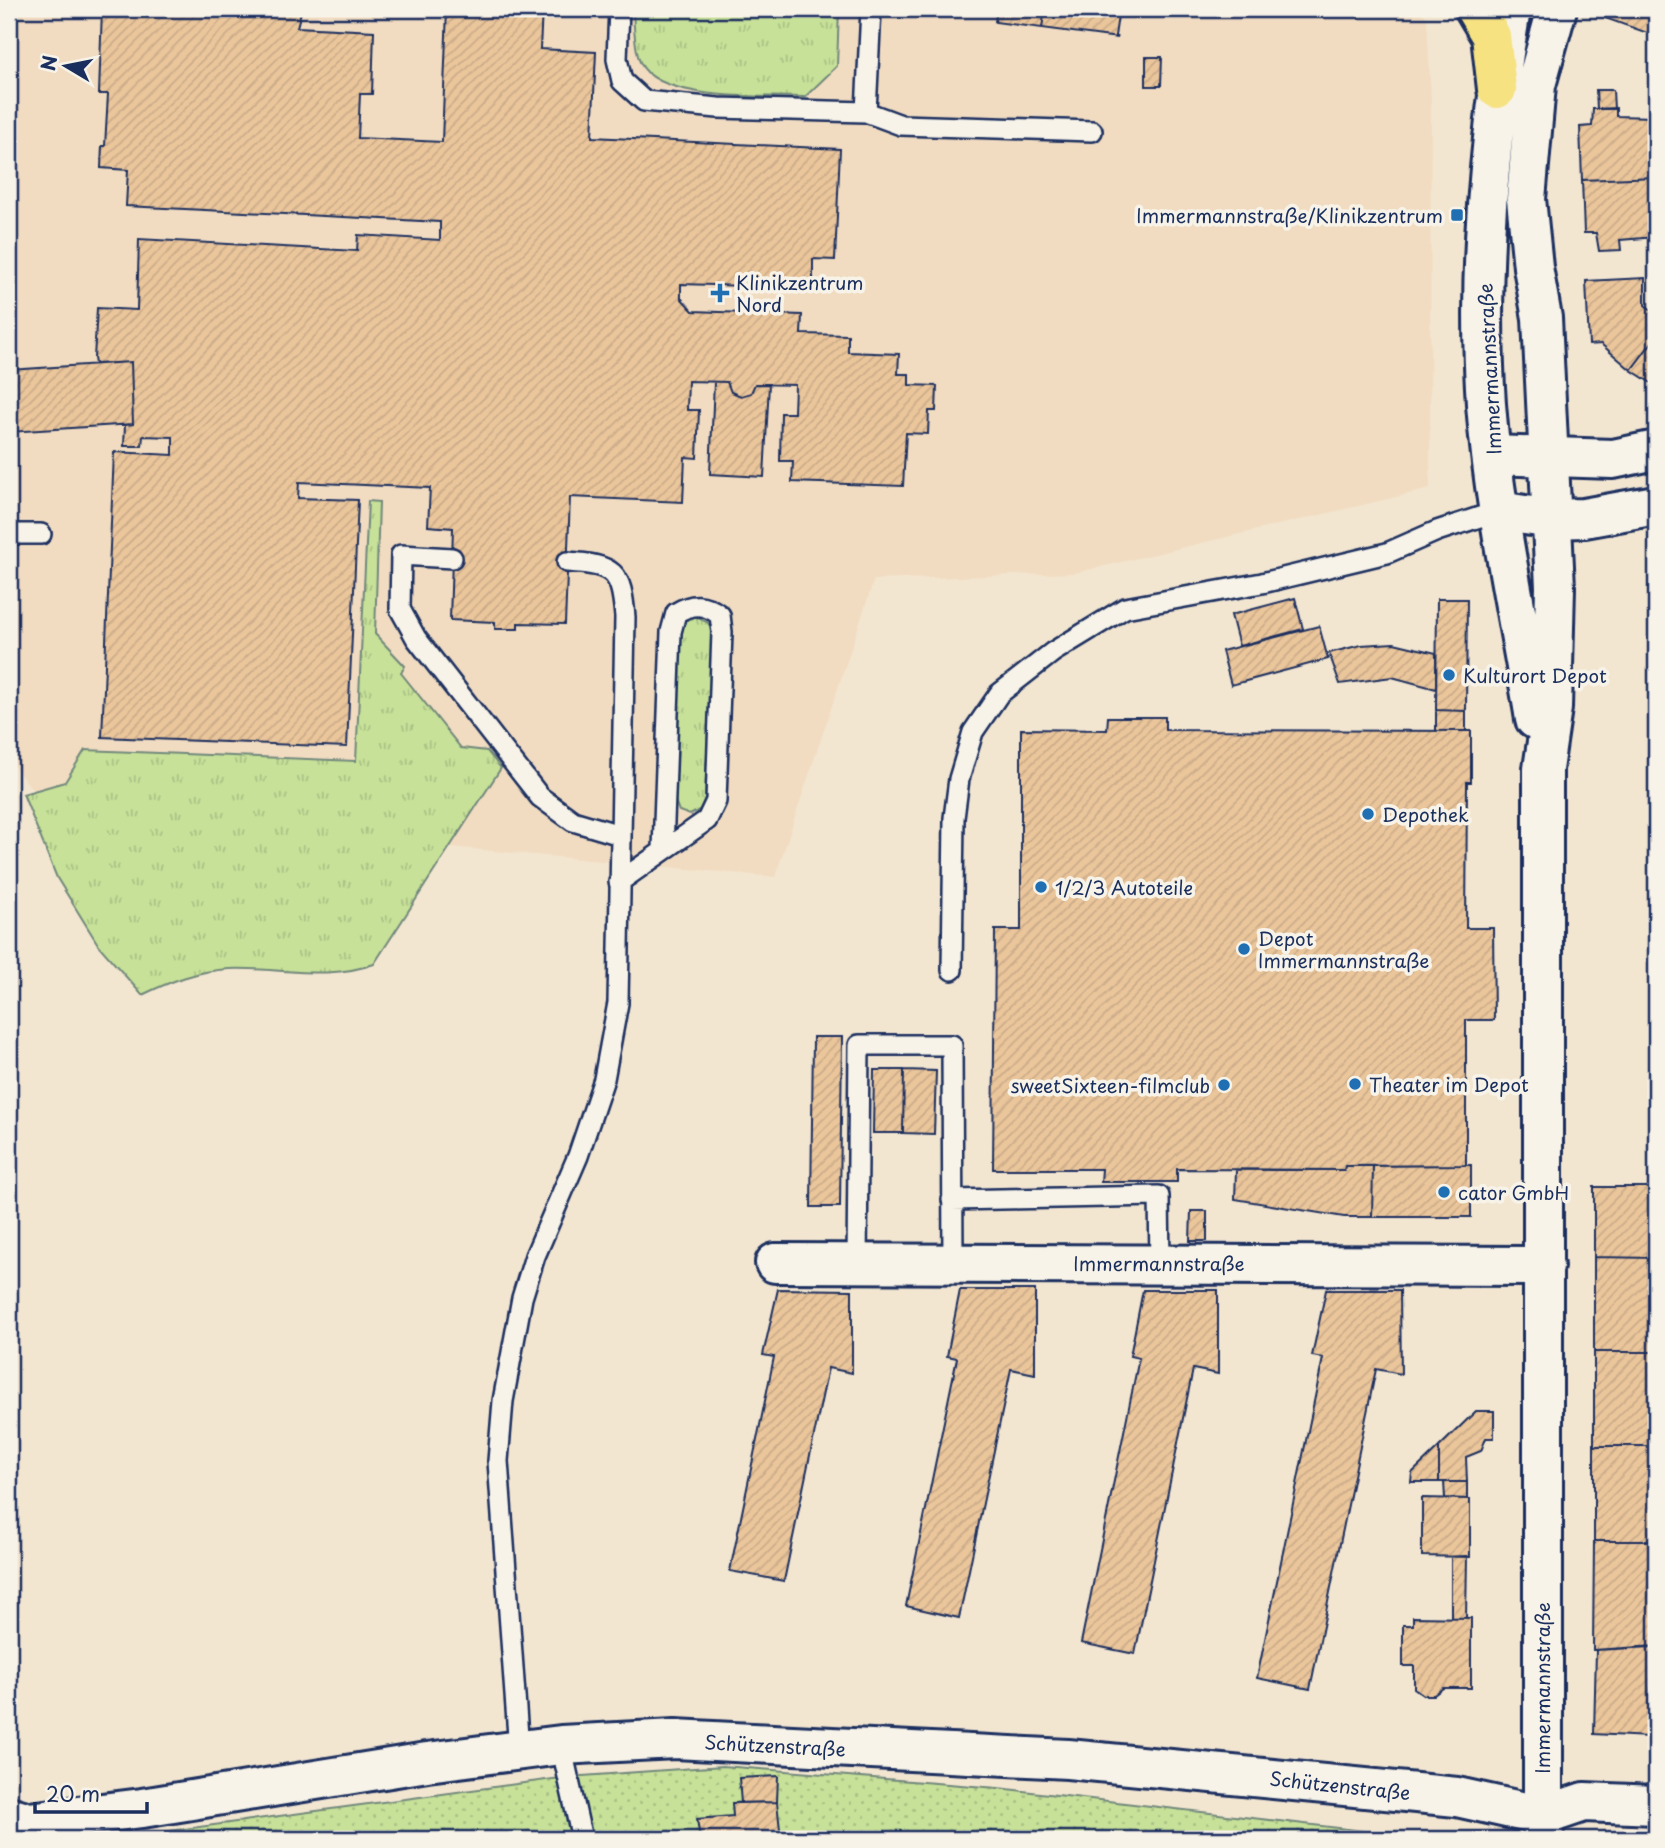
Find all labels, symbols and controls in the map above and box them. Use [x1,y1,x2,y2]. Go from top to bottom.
north arrow [32,32,102,102]
text: N [33,53,63,73]
place label: Immermannstraße/Klinikzentrum [1136,201,1443,229]
marker: Immermannstraße/Klinikzentrum [1449,207,1465,223]
place label: Klinikzentrum Nord [736,268,864,318]
marker: Klinikzentrum Nord [710,283,730,303]
street label: Immermannstraße [1471,283,1507,455]
place label: Kulturort Depot [1463,661,1607,689]
marker: Kulturort Depot [1441,667,1457,683]
place label: Depothek [1382,800,1469,828]
marker: Depothek [1360,806,1376,822]
place label: 1/2/3 Autoteile [1055,873,1193,901]
marker: 1/2/3 Autoteile [1033,879,1049,895]
place label: Depot Immermannstraße [1258,924,1429,974]
marker: Depot Immermannstraße [1236,941,1252,957]
place label: Theater im Depot [1369,1070,1529,1098]
place label: sweetSixteen-filmclub [1010,1071,1210,1099]
marker: Theater im Depot [1347,1076,1363,1092]
marker: sweetSixteen-filmclub [1216,1077,1232,1093]
place label: cator GmbH [1458,1178,1569,1206]
marker: cator GmbH [1436,1184,1452,1200]
street label: Immermannstraße [1073,1249,1245,1277]
street label: Immermannstraße [1528,1602,1556,1774]
street label: Schützenstraße [704,1727,846,1763]
street label: Schützenstraße [1268,1764,1412,1806]
scale bar [35,1771,147,1815]
text: 20 m [46,1777,100,1809]

